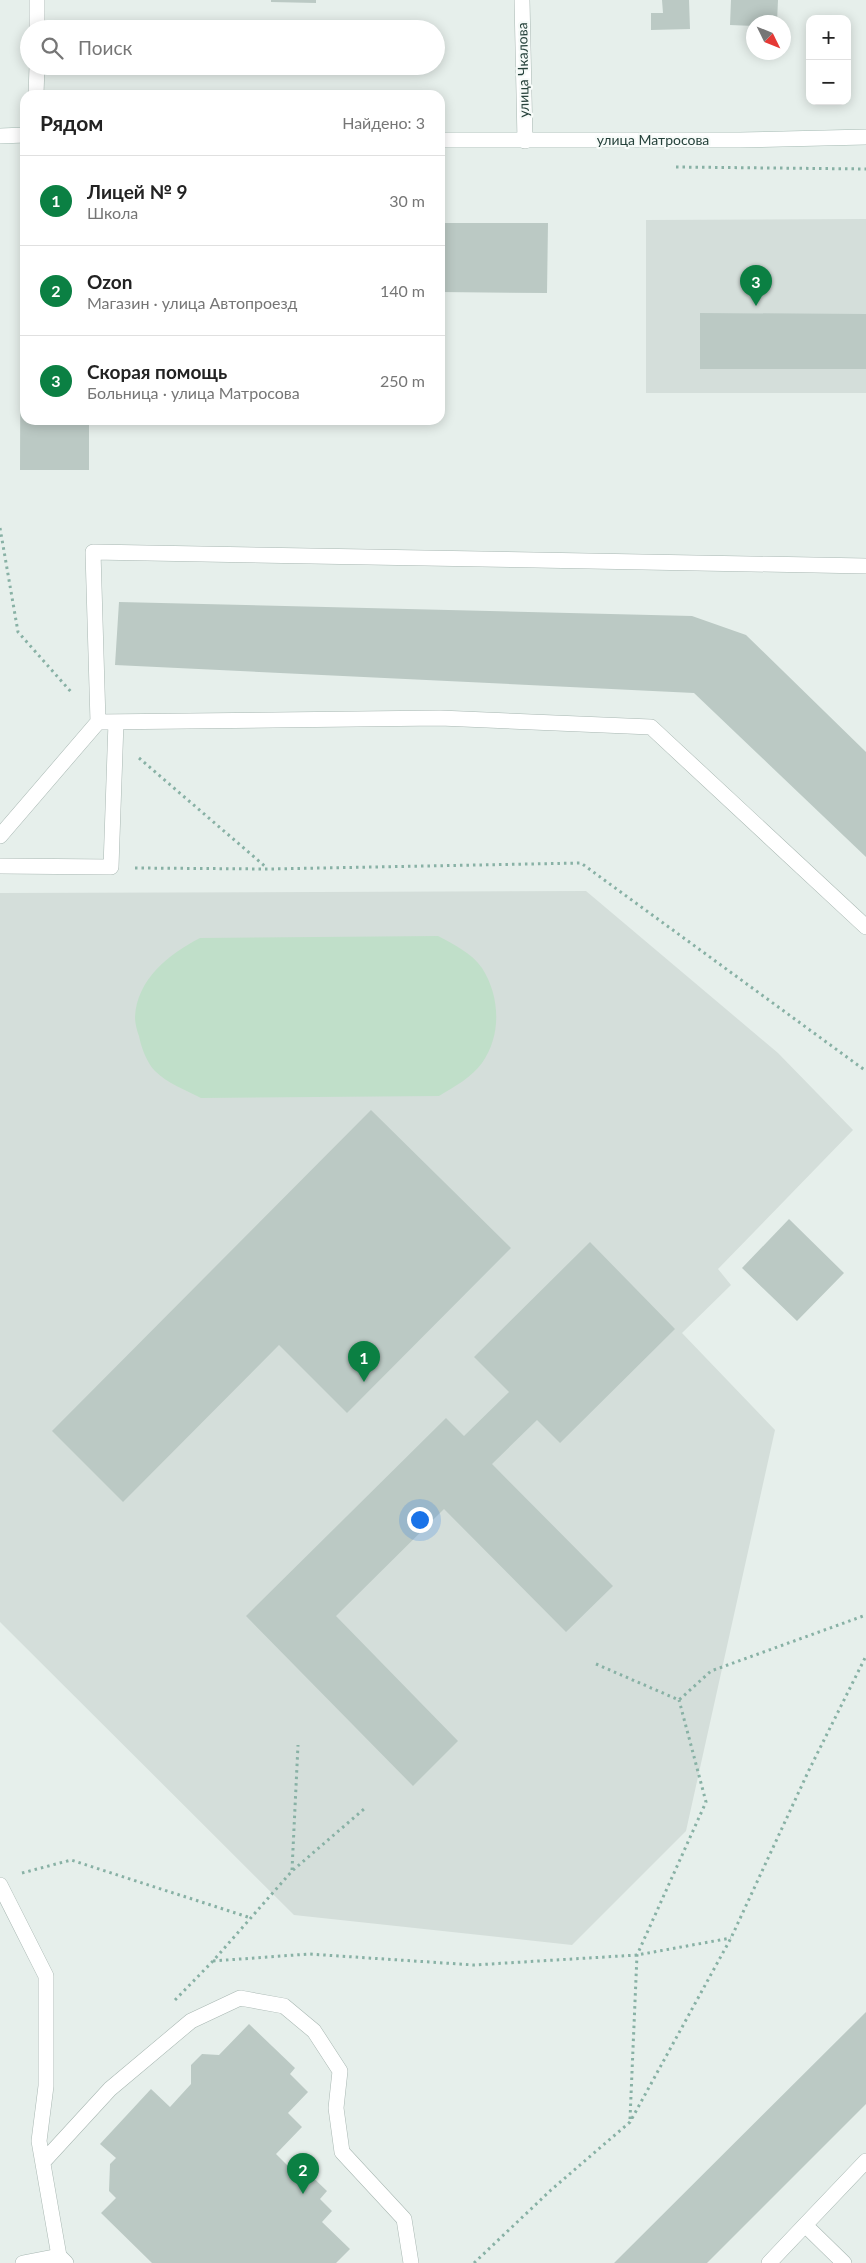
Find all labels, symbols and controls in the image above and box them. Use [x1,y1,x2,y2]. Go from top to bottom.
north arrow [746,15,791,60]
map controls [806,15,851,105]
button: + [806,15,851,60]
search box [20,20,445,75]
street label: улица Чкалова [513,22,532,118]
icon: search [38,34,66,62]
text: Поиск [78,36,132,59]
button: − [806,60,851,105]
text: Рядом [40,110,103,135]
text: Найдено: 3 [342,113,425,132]
street label: улица Матросова [597,131,709,148]
text: Лицей № 9 [87,180,188,203]
text: 1 [51,191,61,210]
text: 30 m [389,191,425,210]
text: Школа [87,203,138,222]
pin: 3 [740,265,772,306]
text: Ozon [87,270,132,293]
text: 2 [51,281,61,300]
text: 140 m [380,281,425,300]
text: Магазин · улица Автопроезд [87,293,298,312]
text: Скорая помощь [87,360,227,383]
text: 3 [51,371,61,390]
text: 250 m [380,371,425,390]
text: Больница · улица Матросова [87,383,300,402]
pin: 1 [348,1341,380,1382]
your location [407,1507,433,1533]
pin: 2 [287,2153,319,2194]

